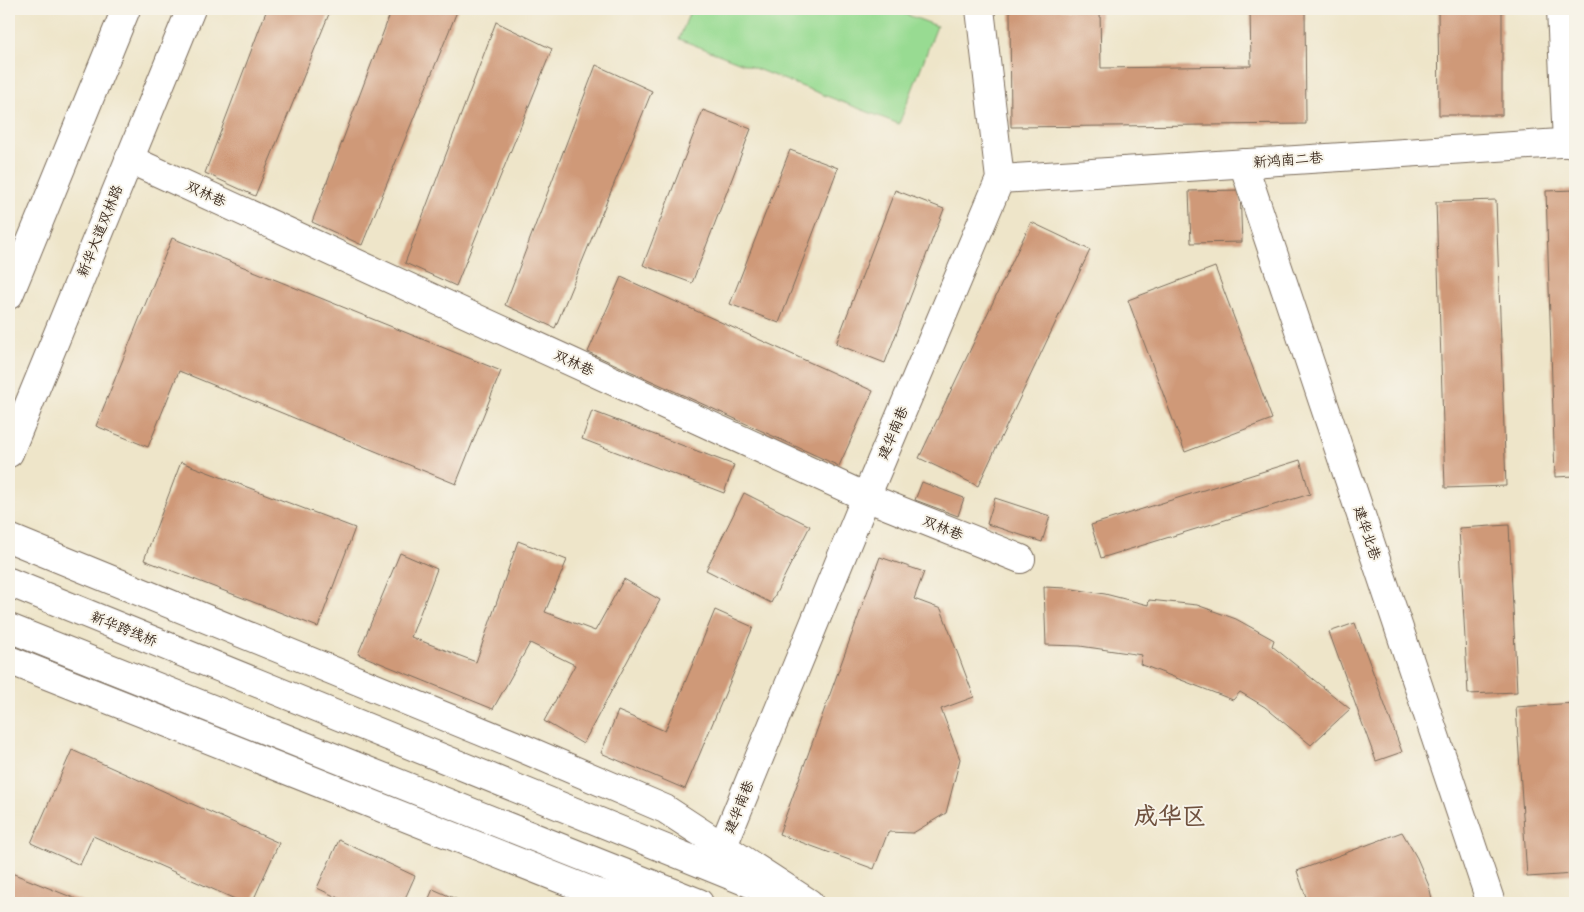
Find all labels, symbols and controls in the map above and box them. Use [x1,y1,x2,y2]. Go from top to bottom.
street label: 新鸿南二巷 [1252,149,1325,171]
street label: 双林巷 [183,177,230,211]
street label: 新华大道双林路 [74,182,126,280]
street label: 双林巷 [551,346,598,380]
street label: 建华南巷 [874,403,912,462]
street label: 建华北巷 [1350,504,1384,563]
street label: 双林巷 [920,512,967,544]
street label: 新华跨线桥 [88,608,160,650]
street label: 建华南巷 [721,777,758,836]
district label: 成华区 [1134,802,1206,831]

